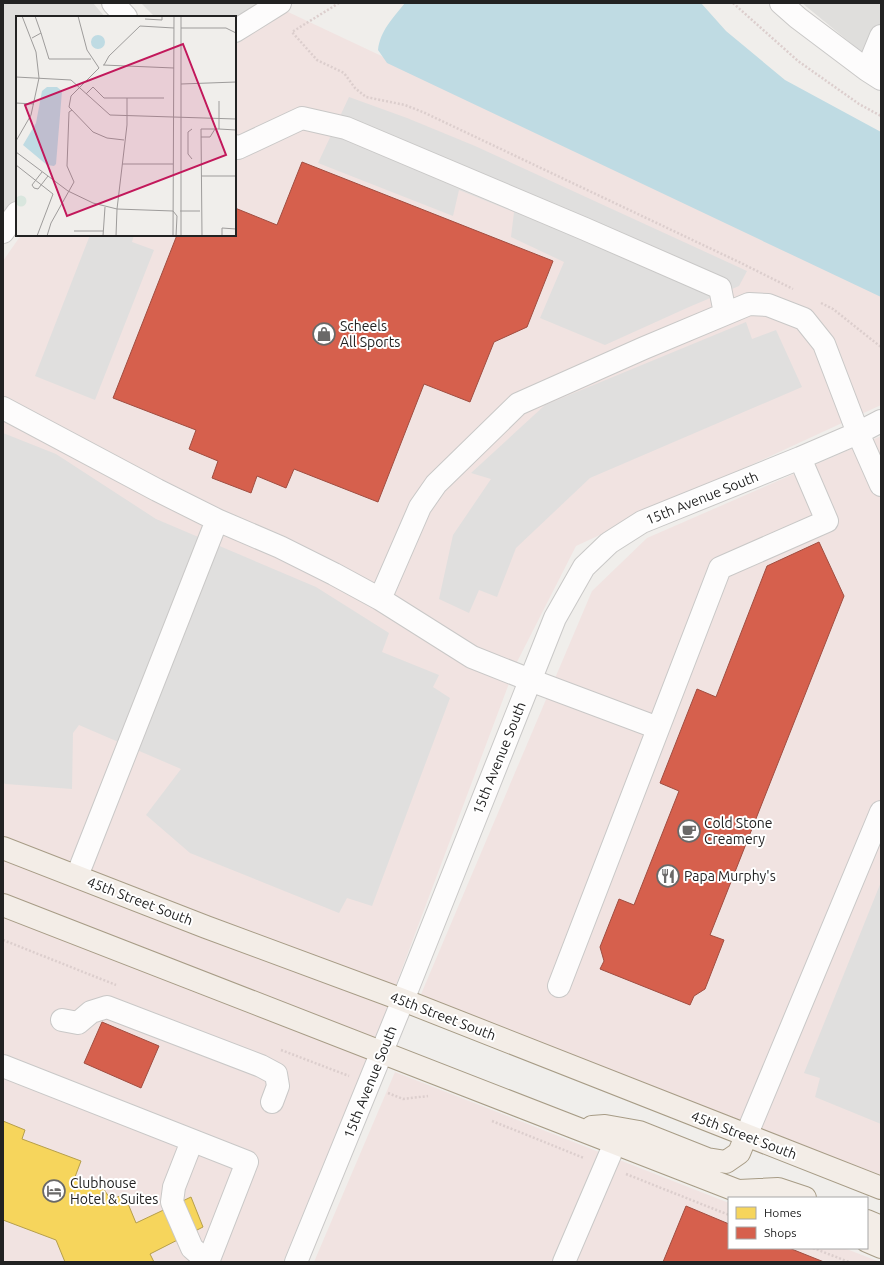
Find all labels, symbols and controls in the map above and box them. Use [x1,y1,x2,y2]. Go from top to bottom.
inset map [16,16,236,236]
place label: Scheels All Sports [340,318,400,350]
shop icon: Scheels All Sports [311,321,337,347]
street label: 15th Avenue South [643,468,761,528]
street label: 15th Avenue South [469,699,529,817]
place label: Cold Stone Creamery [704,815,773,847]
cafe icon: Cold Stone Creamery [676,818,702,844]
restaurant icon: Papa Murphy's [655,863,681,889]
place label: Papa Murphy's [684,868,776,884]
street label: 45th Street South [85,873,195,929]
street label: 45th Street South [388,988,498,1044]
street label: 15th Avenue South [340,1023,400,1141]
street label: 45th Street South [689,1107,799,1163]
place label: Clubhouse Hotel & Suites [70,1175,158,1207]
hotel icon: Clubhouse Hotel & Suites [41,1178,67,1204]
legend [728,1197,868,1249]
text: Homes [764,1206,802,1219]
text: Shops [764,1226,796,1239]

